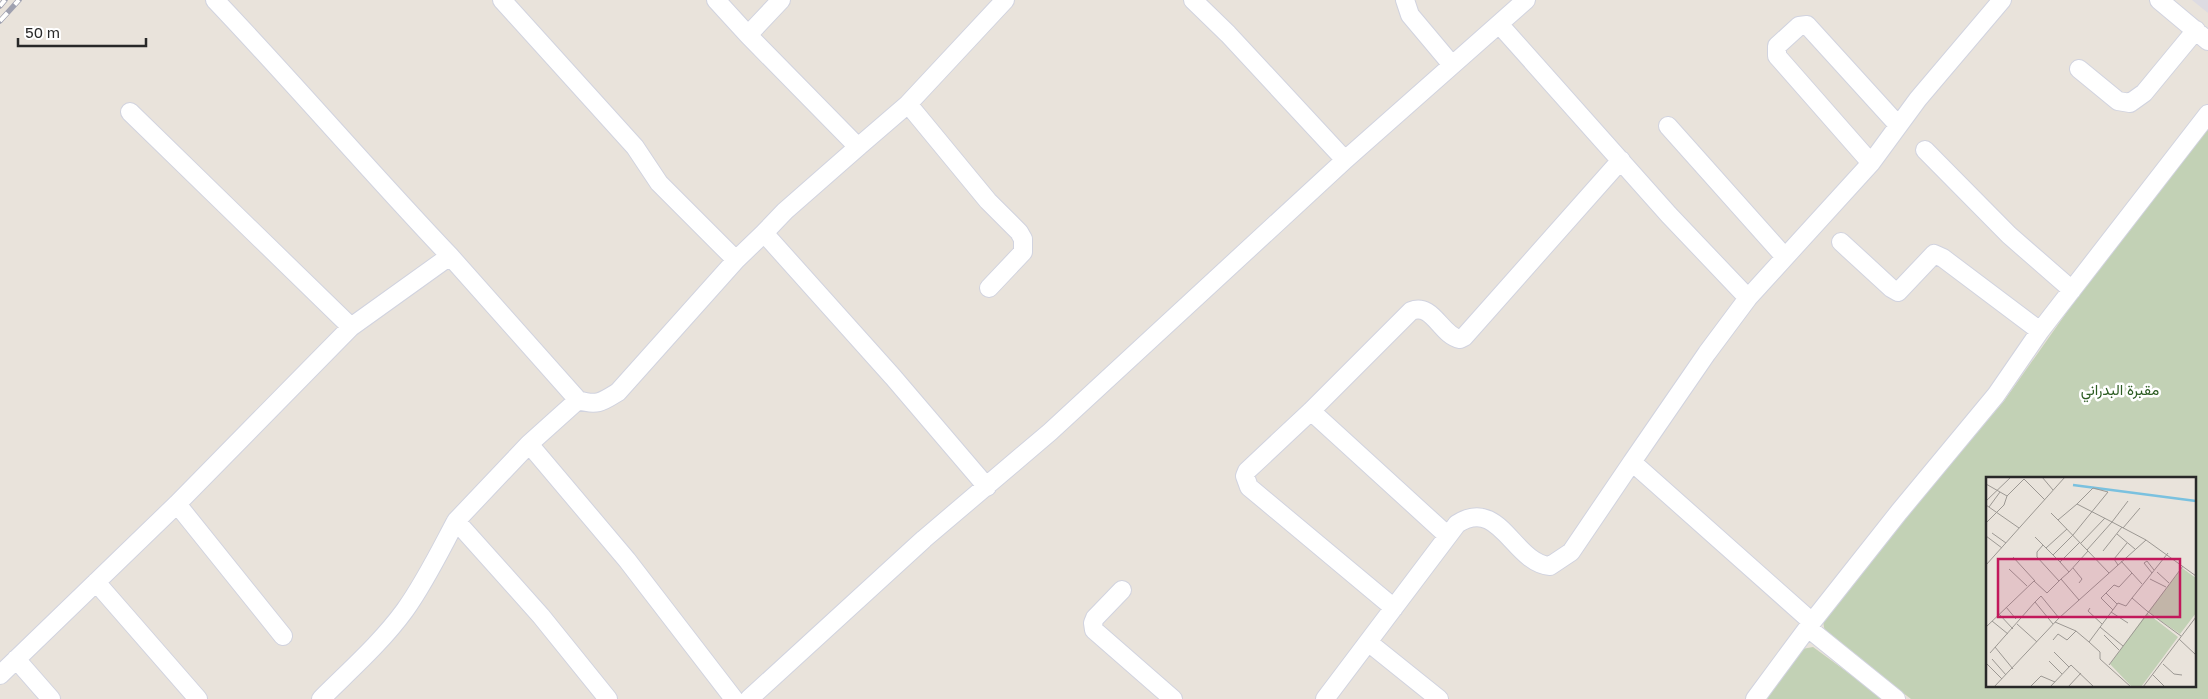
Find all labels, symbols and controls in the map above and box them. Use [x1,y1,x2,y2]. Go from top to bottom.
scale bar [18,15,145,47]
text: 50 m [25,23,60,41]
park label: مقبرة البدراني [2081,380,2159,403]
inset map [1986,477,2196,686]

